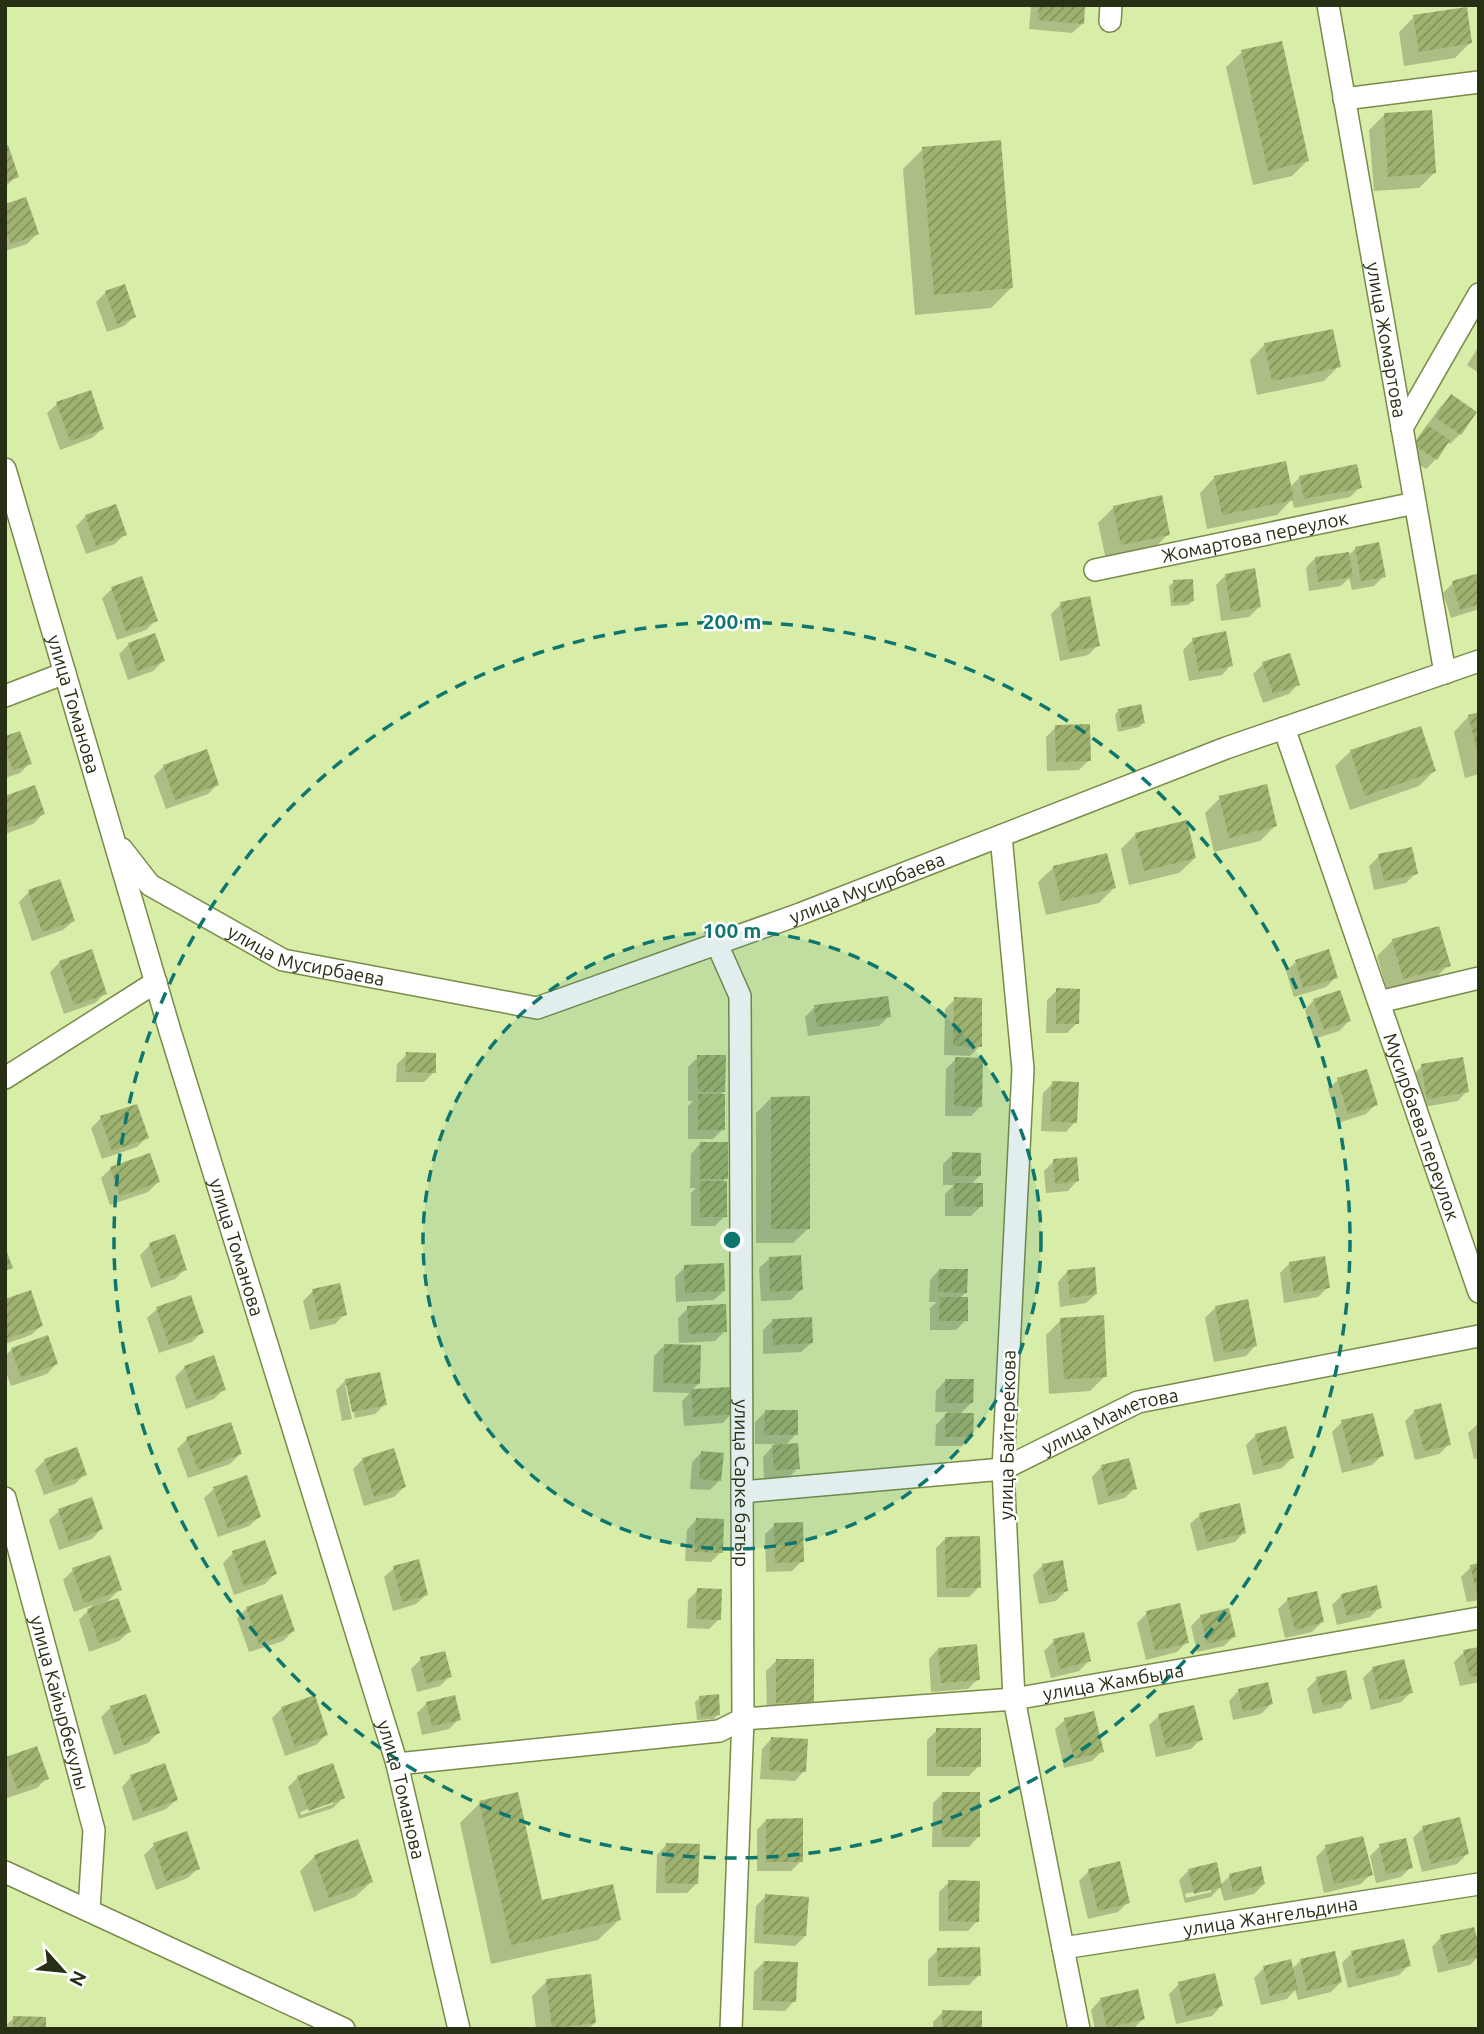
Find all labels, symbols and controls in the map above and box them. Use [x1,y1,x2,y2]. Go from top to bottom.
street label: улица Жомартова [1362,260,1411,420]
street label: Жомартова переулок [1159,506,1350,567]
text: 200 m [703,609,761,633]
street label: улица Томанова [43,632,105,776]
street label: улица Мусирбаева [786,848,948,928]
text: 100 m [703,918,761,942]
street label: улица Мусирбаева [224,920,386,990]
street label: Мусирбаева переулок [1379,1030,1465,1224]
street label: улица Томанова [205,1175,269,1319]
centre of rings [720,1228,744,1252]
street label: улица Байтерекова [995,1350,1019,1520]
street label: улица Маметова [1038,1383,1180,1459]
street label: улица Сарке батыр [731,1399,753,1567]
street label: улица Кайырбекулы [26,1613,94,1792]
street label: улица Жамбыла [1041,1659,1185,1705]
street label: улица Томанова [373,1717,430,1862]
street label: улица Жангельдина [1182,1892,1359,1940]
north arrow [28,1936,98,2006]
text: N [65,1967,91,1990]

